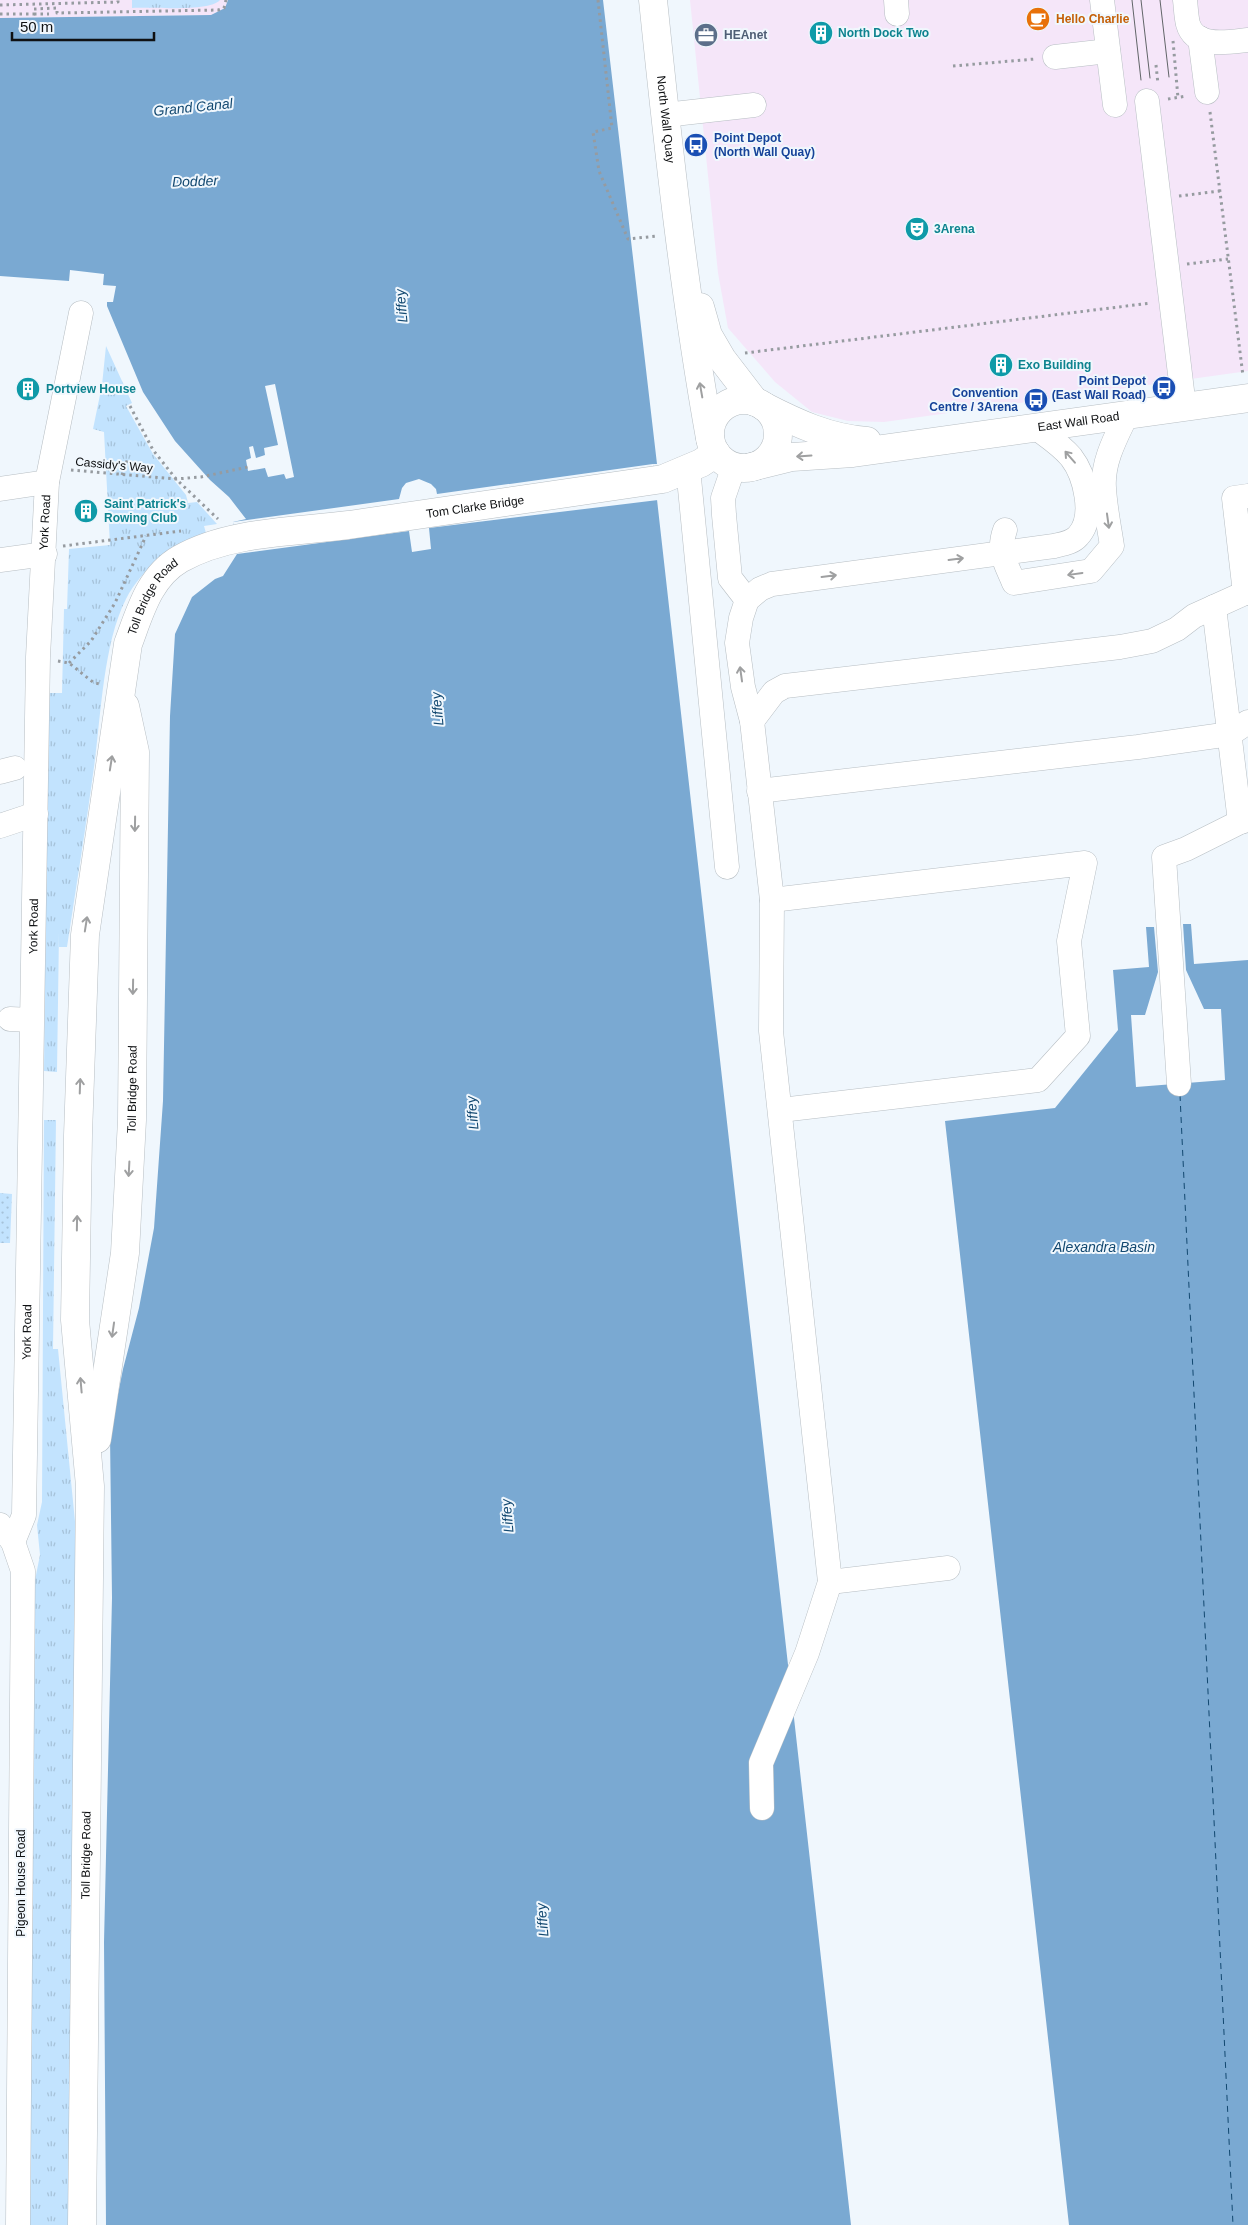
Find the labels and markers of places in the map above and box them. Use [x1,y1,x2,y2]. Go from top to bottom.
cafe icon: Hello Charlie [1025,6,1051,32]
place label: Hello Charlie [1056,12,1130,26]
building icon: North Dock Two [808,20,834,46]
office icon: HEAnet [693,22,719,48]
place label: North Dock Two [838,26,929,40]
place label: HEAnet [724,28,767,42]
place label: Point Depot (North Wall Quay) [714,131,815,159]
bus stop icon: Point Depot (North Wall Quay) [683,132,709,158]
theatre icon: 3Arena [904,216,930,242]
place label: 3Arena [934,222,975,236]
building icon: Exo Building [988,352,1014,378]
place label: Exo Building [1018,358,1091,372]
place label: Point Depot (East Wall Road) [1052,374,1146,402]
bus stop icon: Point Depot (East Wall Road) [1151,375,1177,401]
building icon: Portview House [15,376,41,402]
place label: Portview House [46,382,136,396]
place label: Convention Centre / 3Arena [929,386,1018,414]
bus stop icon: Convention Centre / 3Arena [1023,387,1049,413]
place label: Saint Patrick's Rowing Club [104,497,187,525]
building icon: Saint Patrick's Rowing Club [73,498,99,524]

